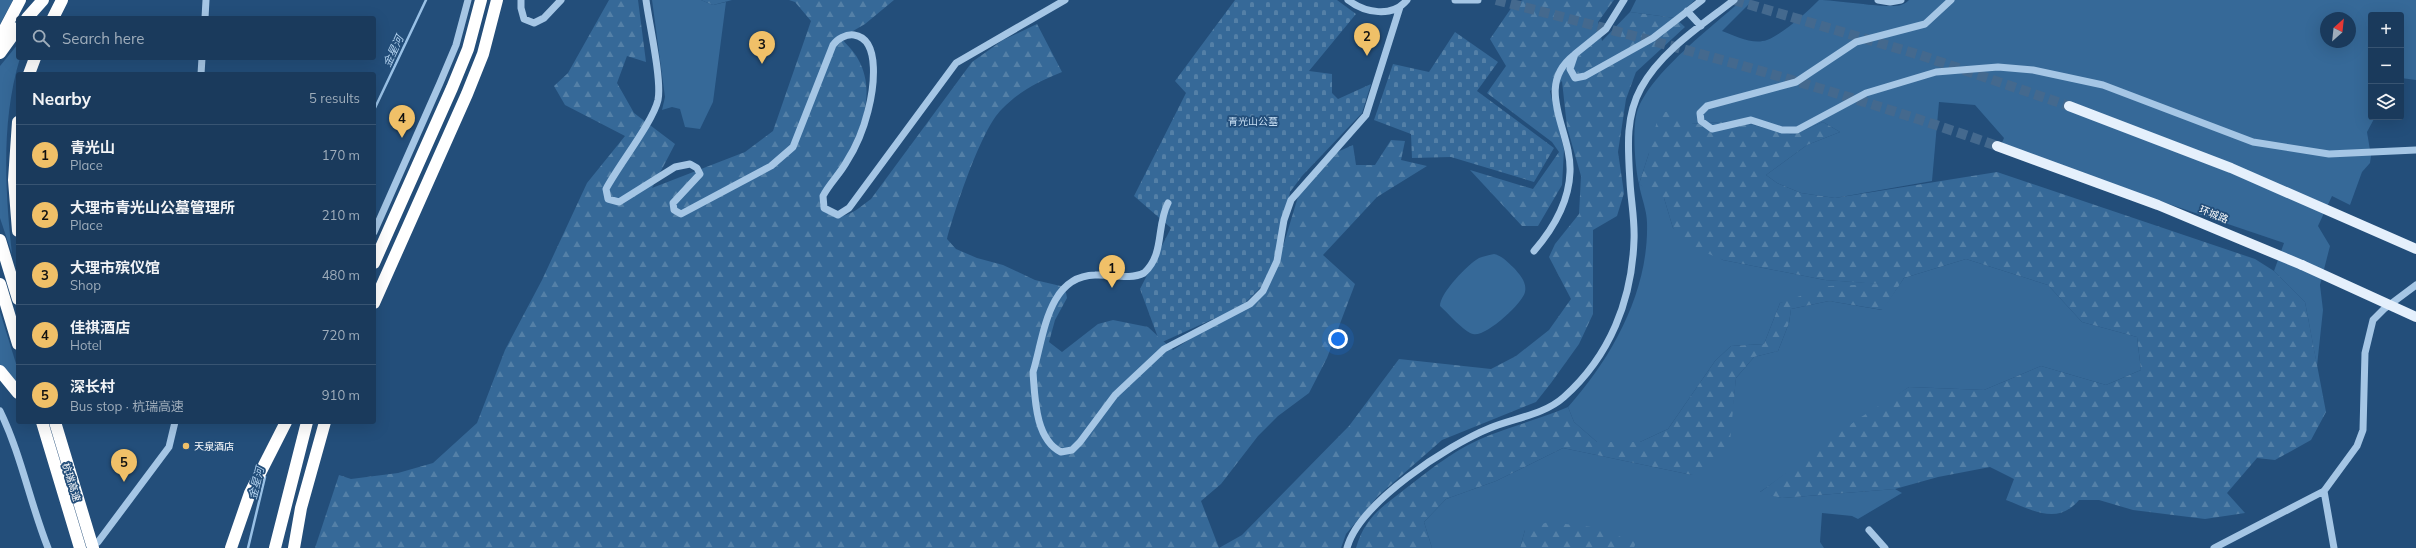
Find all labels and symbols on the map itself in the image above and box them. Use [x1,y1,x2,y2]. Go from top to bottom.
north arrow [2320,12,2356,48]
pin: 2 [1354,23,1380,56]
water label: 金星河 [380,31,407,69]
pin: 3 [749,31,775,64]
pin: 4 [389,105,415,138]
park label: 青光山公墓 [1228,115,1278,128]
street label: 环城路 [2197,203,2230,226]
pin: 1 [1099,255,1125,288]
your location [1328,329,1348,349]
place label: 天泉酒店 [194,440,234,453]
marker: 天泉酒店 [181,441,191,451]
pin: 5 [111,449,137,482]
street label: 杭瑞高速 [59,461,84,503]
water label: 金星河 [245,463,267,501]

